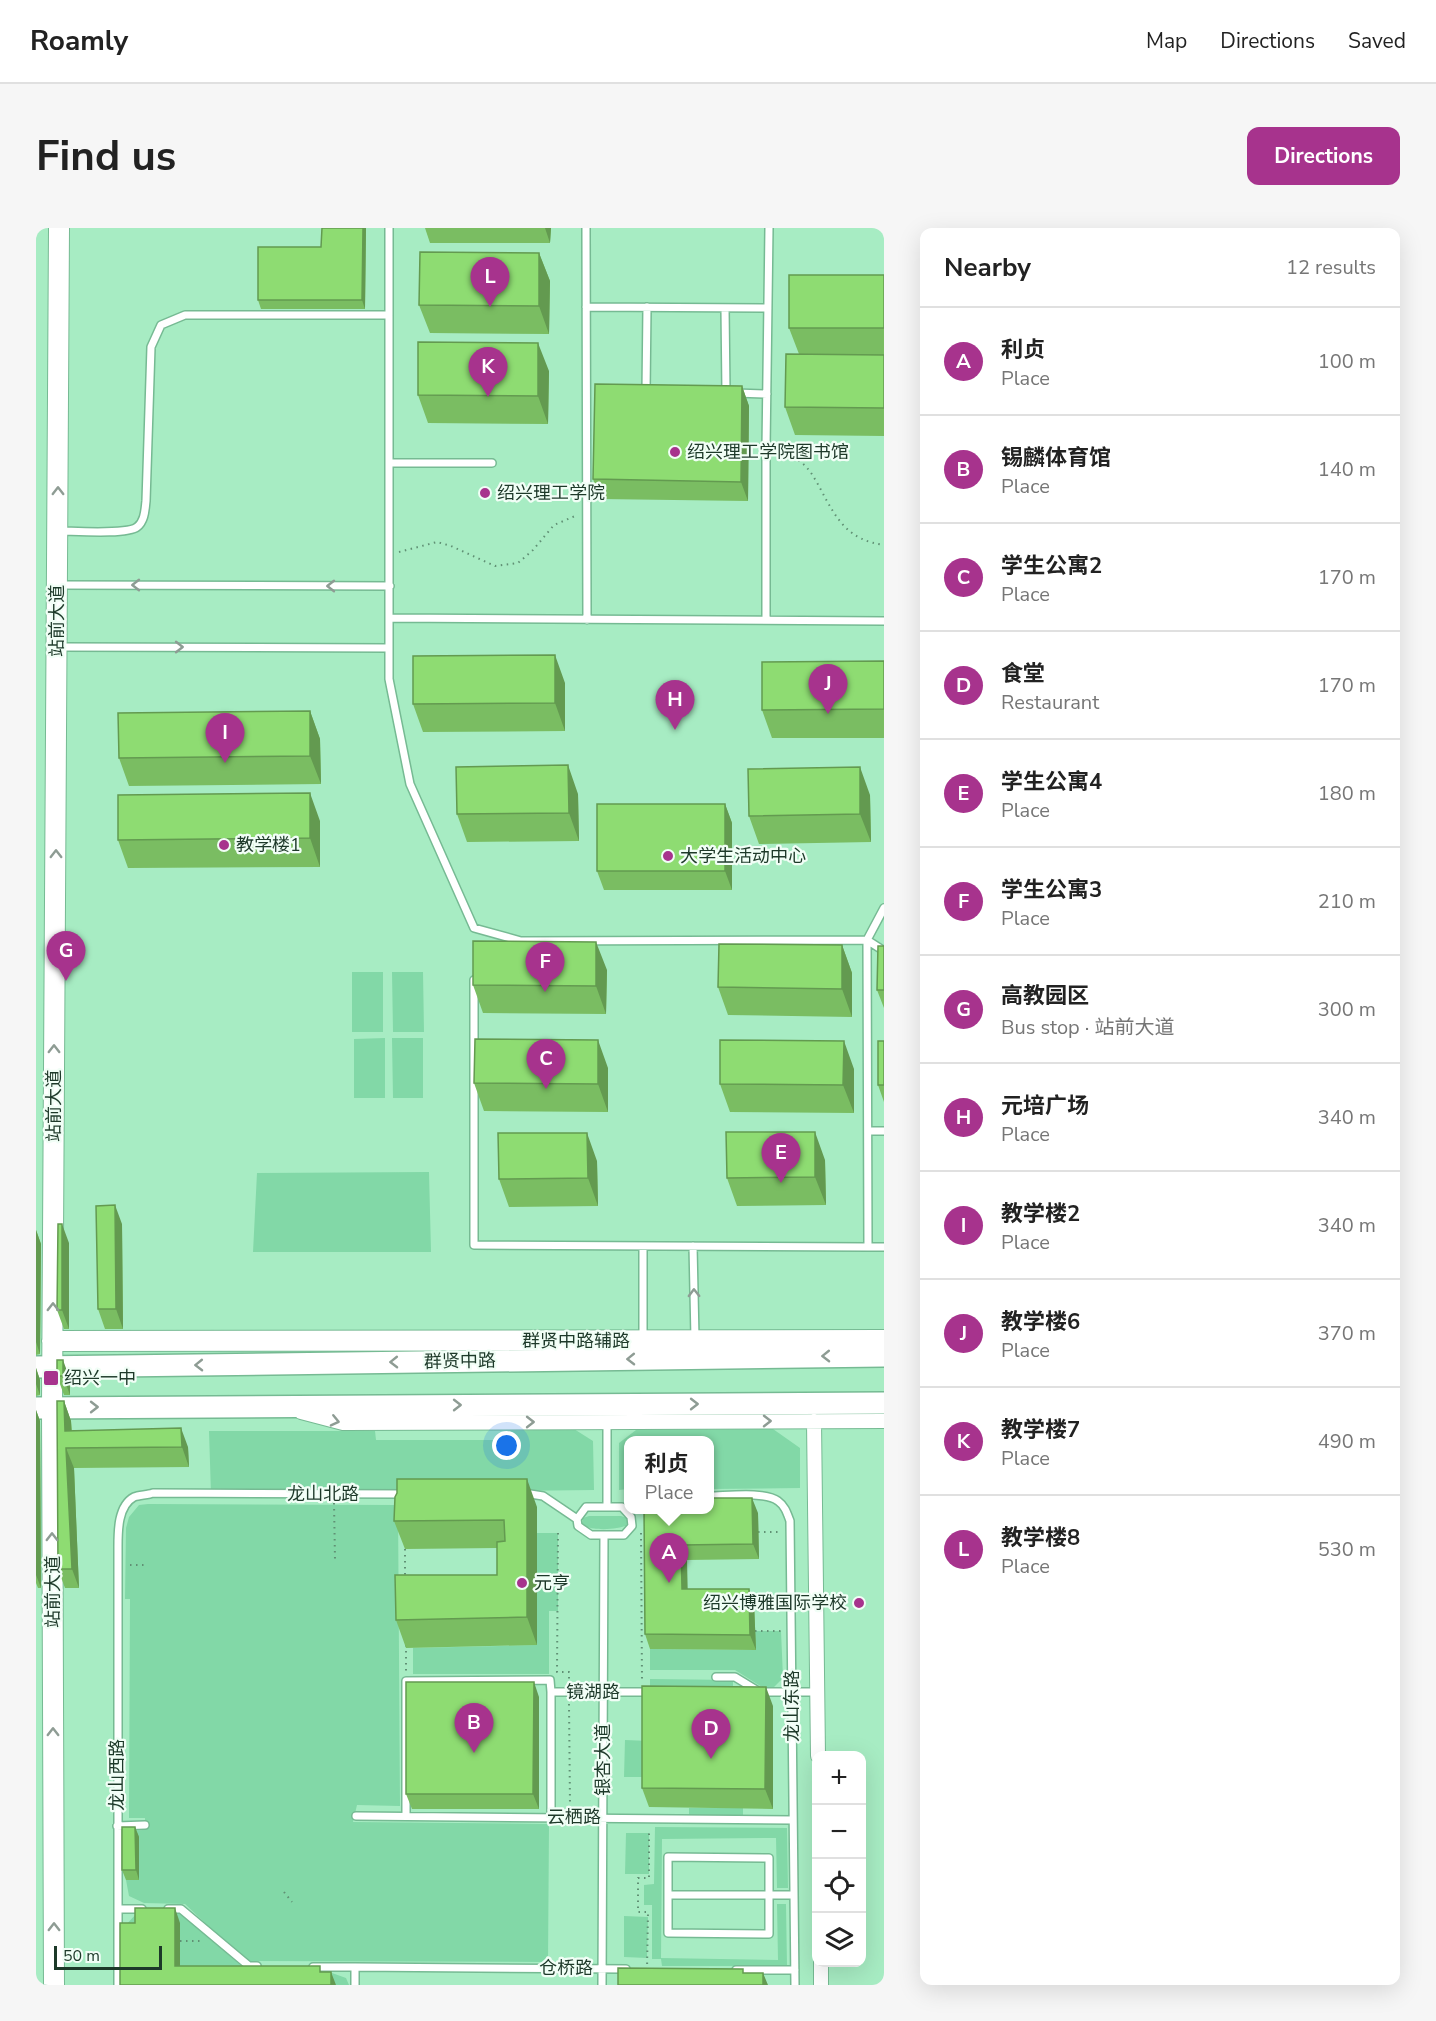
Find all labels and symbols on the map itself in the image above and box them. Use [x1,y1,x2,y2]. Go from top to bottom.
pin: L [470,257,510,307]
pin: K [468,348,508,397]
place label: 绍兴理工学院图书馆 [687,440,849,464]
marker: 绍兴理工学院图书馆 [668,445,682,459]
place label: 绍兴理工学院 [497,481,605,505]
one-way arrow [52,486,64,495]
marker: 绍兴理工学院 [478,486,492,500]
one-way arrow [132,579,141,591]
one-way arrow [327,580,336,592]
street label: 站前大道 [45,585,69,657]
one-way arrow [174,641,183,653]
pin: J [808,664,848,714]
pin: H [656,680,694,730]
pin: I [206,714,244,763]
place label: 教学楼1 [236,833,301,857]
marker: 教学楼1 [217,838,231,852]
place label: 大学生活动中心 [680,844,806,868]
one-way arrow [50,849,62,858]
marker: 大学生活动中心 [661,849,675,863]
pin: G [46,932,86,981]
pin: F [526,942,564,992]
pin: C [526,1040,566,1089]
one-way arrow [48,1044,60,1053]
street label: 站前大道 [42,1070,66,1142]
pin: E [762,1134,800,1183]
one-way arrow [688,1289,700,1298]
one-way arrow [46,1302,59,1311]
street label: 群贤中路辅路 [522,1329,630,1353]
street label: 群贤中路 [424,1348,496,1374]
one-way arrow [821,1350,830,1362]
one-way arrow [626,1353,635,1365]
one-way arrow [389,1356,398,1368]
one-way arrow [194,1359,203,1371]
place label: 绍兴一中 [64,1366,136,1390]
marker: 绍兴一中 [42,1369,60,1387]
one-way arrow [690,1398,699,1410]
one-way arrow [453,1399,462,1411]
one-way arrow [90,1401,99,1413]
one-way arrow [330,1414,340,1427]
one-way arrow [763,1415,772,1427]
one-way arrow [526,1416,535,1429]
your location [492,1431,521,1460]
street label: 龙山北路 [287,1482,359,1506]
one-way arrow [46,1532,58,1541]
pin: A [650,1534,688,1583]
street label: 站前大道 [41,1556,65,1628]
place label: 元亨 [534,1571,570,1595]
marker: 元亨 [515,1576,529,1590]
place label: 绍兴博雅国际学校 [703,1591,847,1615]
marker: 绍兴博雅国际学校 [852,1596,866,1610]
street label: 龙山东路 [780,1670,804,1742]
street label: 镜湖路 [566,1680,620,1704]
pin: B [454,1704,494,1753]
pin: D [692,1710,730,1759]
street label: 银杏大道 [591,1724,615,1796]
one-way arrow [47,1727,59,1736]
street label: 龙山西路 [105,1739,129,1811]
street label: 云栖路 [547,1805,601,1829]
one-way arrow [48,1922,60,1931]
scale bar [54,1943,162,1970]
street label: 仓桥路 [539,1956,593,1980]

